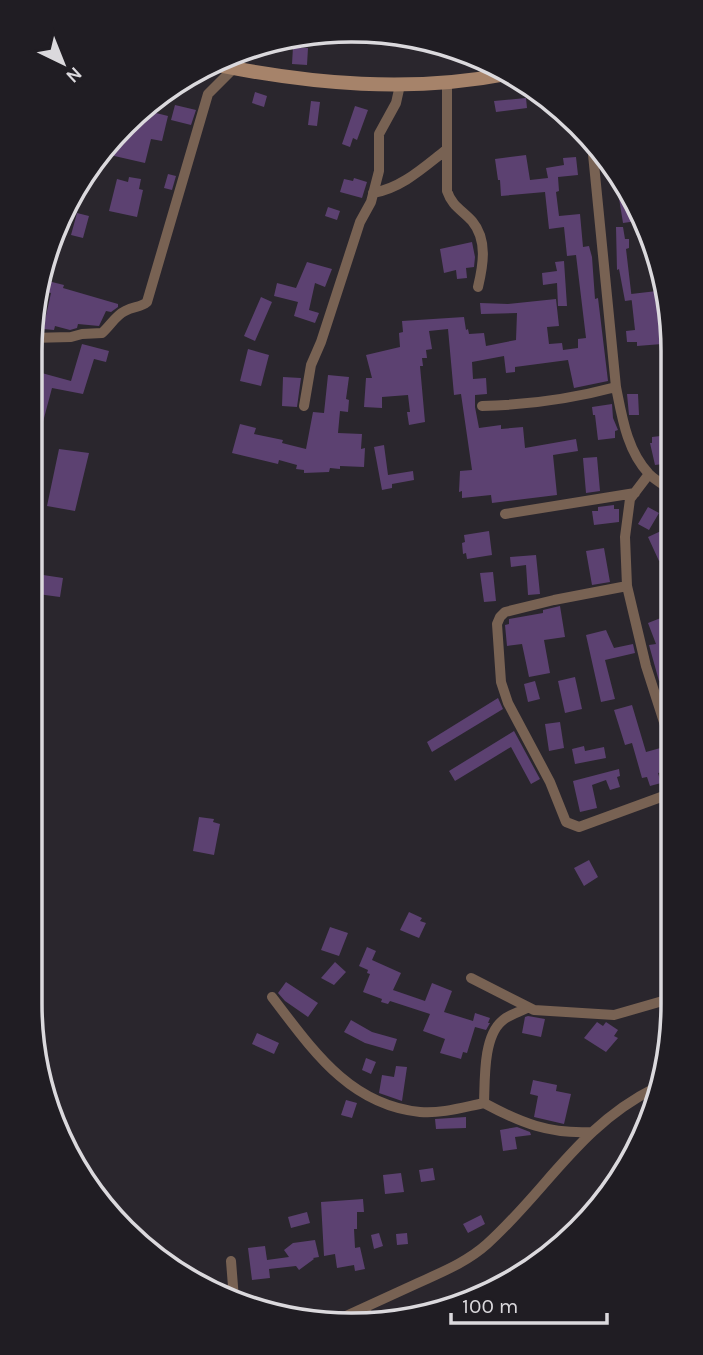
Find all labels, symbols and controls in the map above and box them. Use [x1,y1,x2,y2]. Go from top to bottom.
north arrow [28,28,98,98]
text: N [61,62,86,87]
scale bar [451,1282,607,1326]
text: 100 m [462,1294,519,1318]

